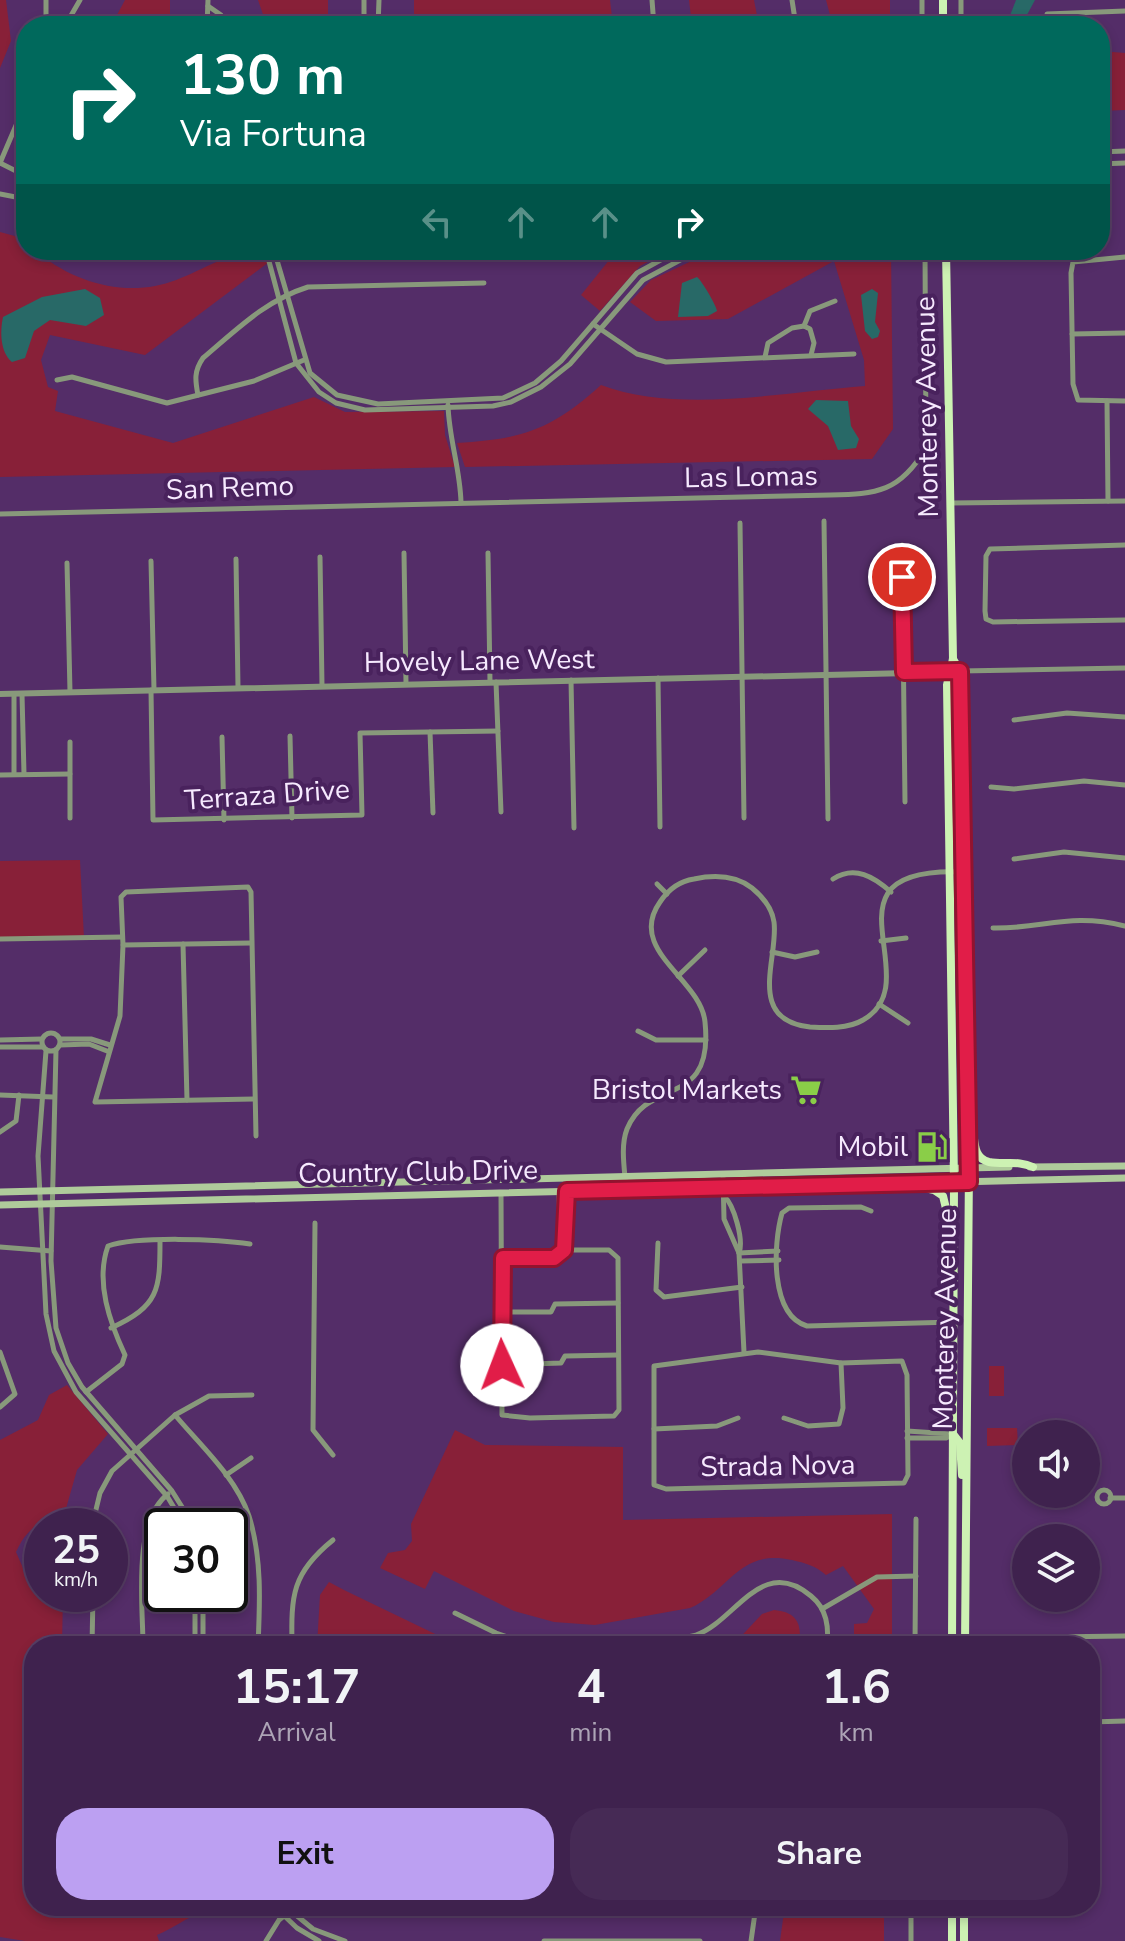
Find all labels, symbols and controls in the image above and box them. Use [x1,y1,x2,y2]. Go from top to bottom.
text: 130 m [180,37,345,114]
icon: right [48,48,152,152]
text: Via Fortuna [180,110,367,159]
icon: left [415,200,459,244]
icon: ahead [499,200,543,244]
icon: ahead [583,200,627,244]
icon: right [667,200,711,244]
street label: Monterey Avenue [906,296,948,518]
street label: Las Lomas [684,457,818,497]
street label: San Remo [165,467,295,509]
pin [868,543,936,611]
icon: arrive [880,555,924,599]
street label: Hovely Lane West [363,640,595,682]
street label: Terraza Drive [183,770,351,820]
place label: Bristol Markets [592,1071,782,1109]
supermarket icon: Bristol Markets [789,1073,823,1107]
place label: Mobil [837,1128,909,1166]
fuel station icon: Mobil [915,1130,949,1164]
street label: Country Club Drive [298,1151,538,1193]
street label: Monterey Avenue [924,1208,966,1430]
position arrow [460,1323,544,1407]
map controls [1012,1420,1100,1612]
button: sound [1012,1420,1100,1508]
street label: Strada Nova [700,1446,856,1486]
speed limit sign: 30 [144,1508,248,1612]
text: 25 [52,1523,100,1577]
button: layers [1012,1524,1100,1612]
text: km/h [54,1566,98,1593]
text: 15:17 [233,1654,360,1720]
text: 4 [576,1654,605,1720]
text: 1.6 [821,1654,891,1720]
text: Arrival [258,1715,336,1750]
text: min [569,1715,612,1750]
text: km [839,1715,874,1750]
button: Exit [56,1808,554,1900]
button: Share [570,1808,1068,1900]

